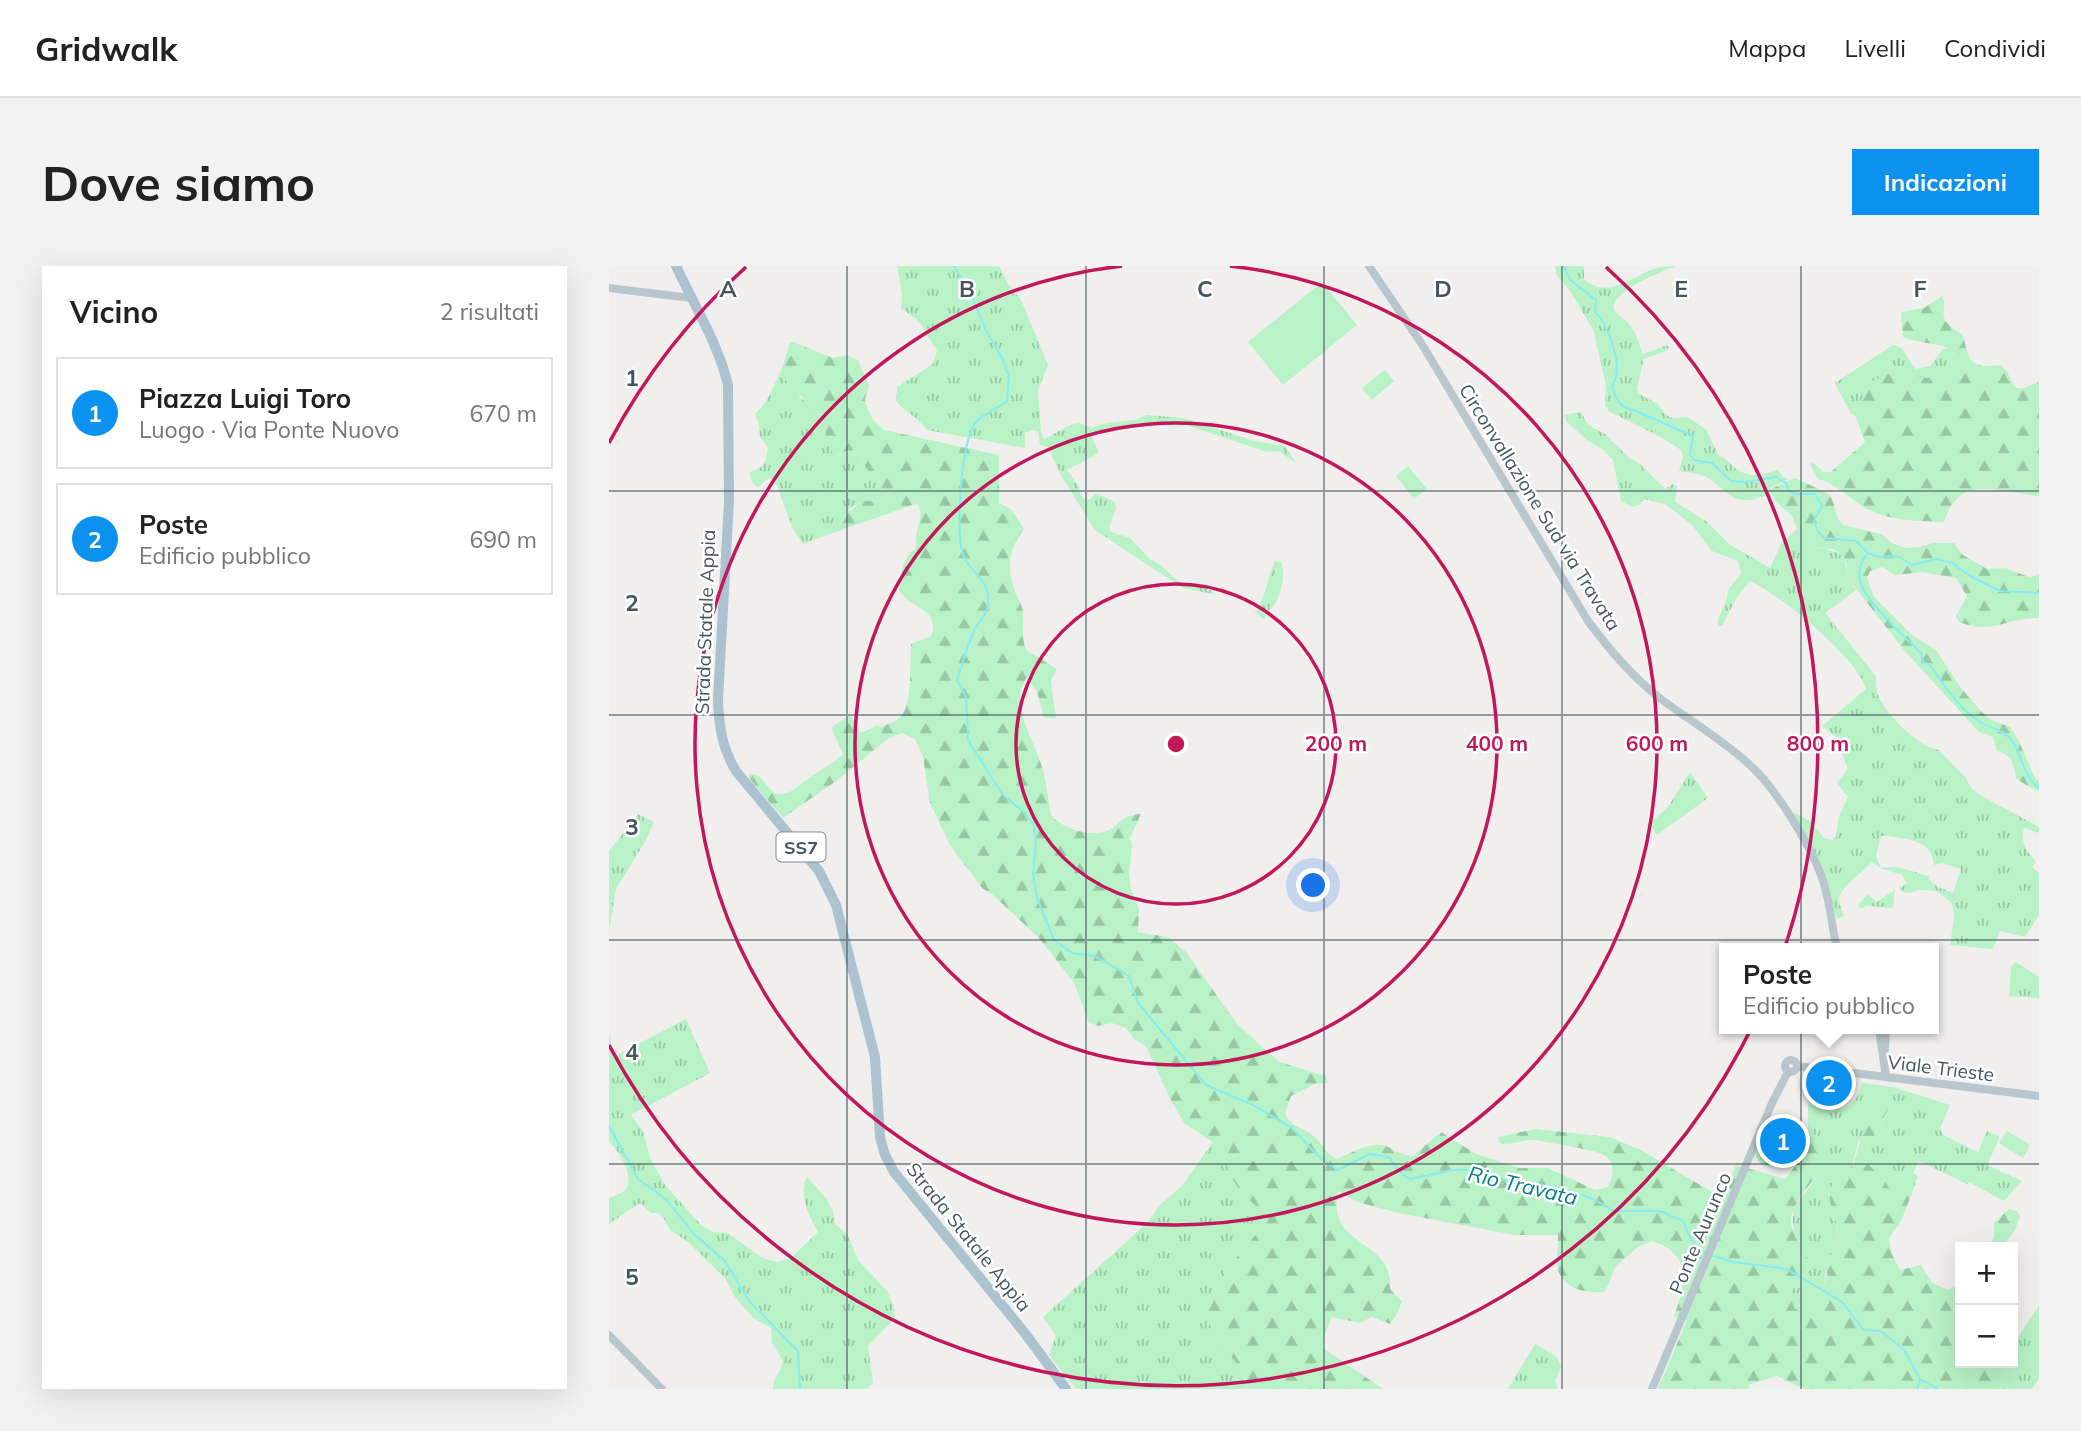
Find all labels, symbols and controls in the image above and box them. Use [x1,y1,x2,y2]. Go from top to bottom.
text: Gridwalk [35,28,178,69]
text: Mappa [1728,33,1806,63]
text: Livelli [1844,33,1906,63]
text: Condividi [1944,33,2046,63]
button: Indicazioni [1852,149,2039,215]
text: Dove siamo [42,152,315,213]
text: A [719,274,737,303]
text: B [959,274,975,303]
text: C [1197,274,1213,303]
text: D [1434,274,1452,303]
text: E [1674,274,1688,303]
text: F [1913,274,1927,303]
text: Vicino [70,293,158,331]
text: 2 risultati [440,297,539,326]
text: 1 [625,363,639,392]
street label: Circonvallazione Sud via Travata [1454,379,1626,635]
text: Piazza Luigi Toro [139,382,351,415]
text: 1 [88,399,102,428]
text: 670 m [469,399,537,428]
text: Luogo · Via Ponte Nuovo [139,415,399,444]
text: Poste [139,508,208,541]
text: 2 [88,525,102,554]
text: 690 m [469,525,537,554]
street label: Strada Statale Appia [690,529,720,715]
text: Edificio pubblico [139,541,311,570]
text: 2 [625,588,639,617]
text: 200 m [1305,730,1367,756]
text: 400 m [1466,730,1528,756]
text: 600 m [1626,730,1688,756]
text: 800 m [1787,730,1849,756]
centre of rings [1164,732,1188,756]
text: 3 [625,812,639,841]
road number: SS7 [777,832,825,862]
your location [1296,868,1330,902]
popup [1719,943,1939,1034]
text: Poste [1743,958,1812,991]
text: Edificio pubblico [1743,991,1915,1020]
text: 4 [625,1037,639,1066]
street label: Viale Trieste [1886,1050,1996,1086]
pin: 2 [1806,1057,1852,1109]
pin: 1 [1760,1115,1806,1167]
street label: Strada Statale Appia [902,1158,1036,1316]
water label: Rio Travata [1466,1160,1580,1210]
street label: Ponte Aurunco [1664,1169,1736,1297]
map controls [1955,1242,2018,1368]
button: + [1955,1242,2018,1305]
text: 5 [625,1262,639,1291]
button: − [1955,1305,2018,1368]

